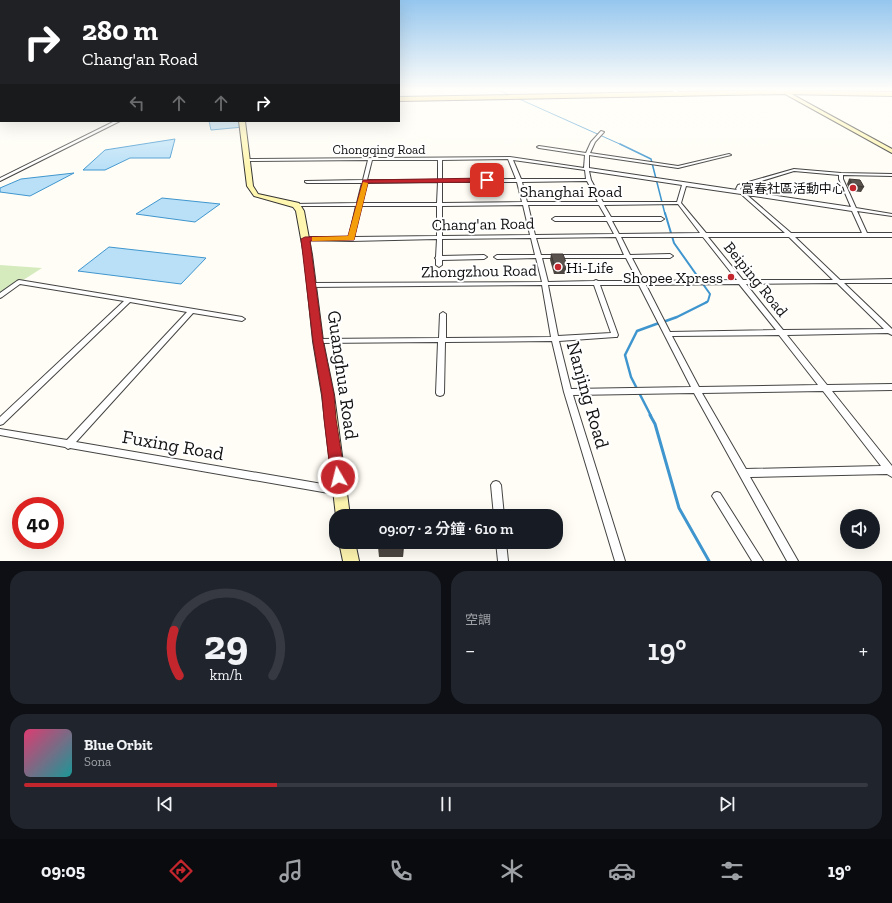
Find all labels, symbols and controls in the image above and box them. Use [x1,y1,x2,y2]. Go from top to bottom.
text: 280 m [82,14,158,47]
icon: right [16,16,68,68]
text: Chang'an Road [82,48,198,70]
icon: left [126,92,148,114]
icon: ahead [168,92,190,114]
icon: ahead [210,92,232,114]
icon: right [252,92,274,114]
street label: Chongqing Road [333,142,425,157]
pin [470,163,504,197]
icon: arrive [476,169,498,191]
place label: 富春社區活動中心 [741,181,845,196]
street label: Shanghai Road [520,182,622,201]
marker: 富春社區活動中心 [848,183,858,193]
street label: Chang'an Road [431,214,535,234]
street label: Beiping Road [720,238,792,320]
place label: Hi-Life [566,258,613,277]
street label: Zhongzhou Road [421,260,537,282]
marker: Hi-Life [553,262,563,272]
place label: Shopee Xpress [623,268,723,287]
marker: Shopee Xpress [726,272,736,282]
street label: Guanghua Road [323,309,364,441]
street label: Nanjing Road [562,339,614,452]
street label: Fuxing Road [120,425,226,465]
position arrow [317,456,359,498]
speed limit sign: 40 [12,497,64,549]
map controls [840,509,880,549]
button: sound [840,509,880,549]
text: 09:07 · 2 分鐘 · 610 m [379,520,513,538]
text: 空調 [465,612,491,627]
text: 29 [203,619,248,669]
text: 19° [648,632,686,668]
text: − [465,637,475,664]
text: + [859,637,868,664]
text: km/h [209,666,242,683]
text: Blue Orbit [84,736,152,754]
text: Sona [84,754,111,769]
icon: previous [154,793,176,815]
icon: pause [435,793,457,815]
icon: next [716,793,738,815]
icon: directions [167,857,195,885]
icon: music [277,857,305,885]
icon: phone [387,857,415,885]
icon: climate [498,857,526,885]
icon: car [608,857,636,885]
icon: filters [718,857,746,885]
text: 09:05 [41,860,85,882]
text: 19° [828,860,851,882]

